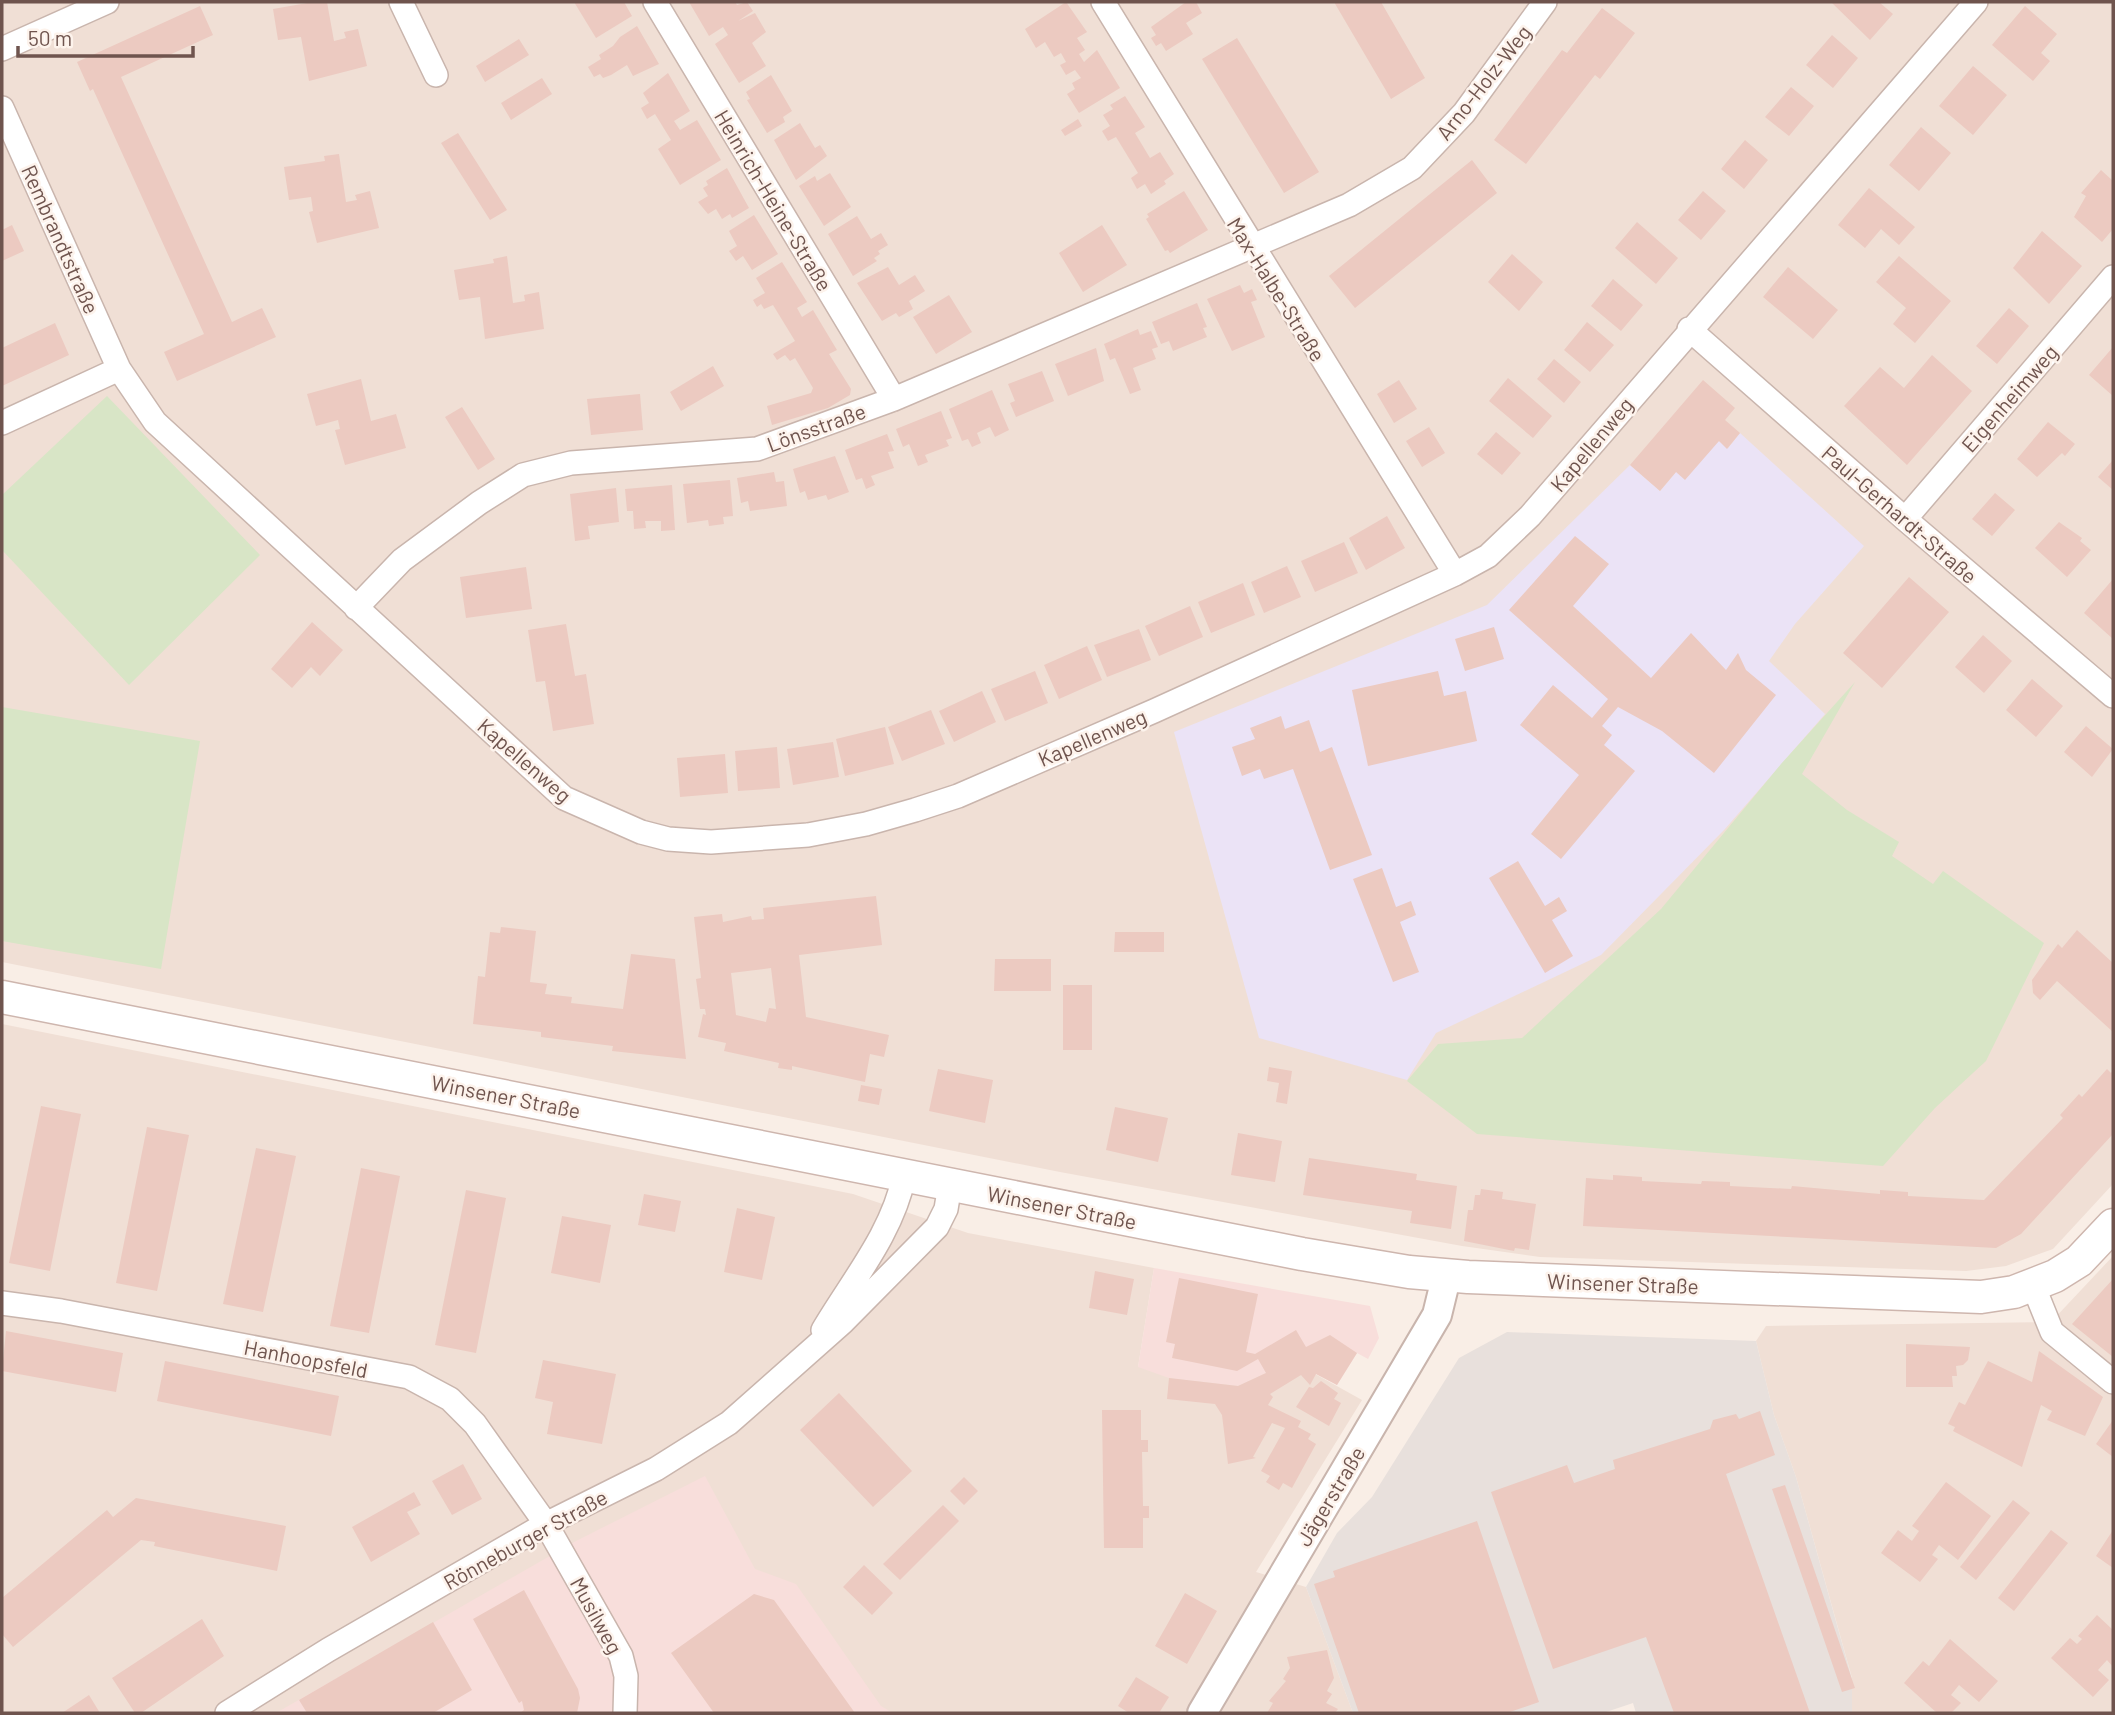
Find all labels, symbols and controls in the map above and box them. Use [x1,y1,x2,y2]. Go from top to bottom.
scale bar [18,14,192,58]
street label: Arno-Holz-Weg [1430,20,1536,144]
text: 50 m [28,25,72,50]
street label: Heinrich-Heine-Straße [710,105,838,295]
street label: Rembrandtstraße [17,161,105,317]
street label: Max-Halbe-Straße [1223,212,1331,366]
street label: Eigenheimweg [1956,339,2062,457]
street label: Kapellenweg [1544,392,1638,496]
street label: Lönsstraße [763,398,869,456]
street label: Paul-Gerhardt-Straße [1817,440,1983,588]
street label: Kapellenweg [1034,703,1150,771]
street label: Kapellenweg [473,713,577,807]
street label: Winsener Straße [429,1069,583,1123]
street label: Winsener Straße [985,1180,1139,1234]
street label: Winsener Straße [1547,1268,1699,1298]
street label: Hanhoopsfeld [242,1334,370,1382]
street label: Jägerstraße [1290,1442,1370,1550]
street label: Rönneburger Straße [439,1484,611,1594]
street label: Musilweg [566,1572,628,1658]

